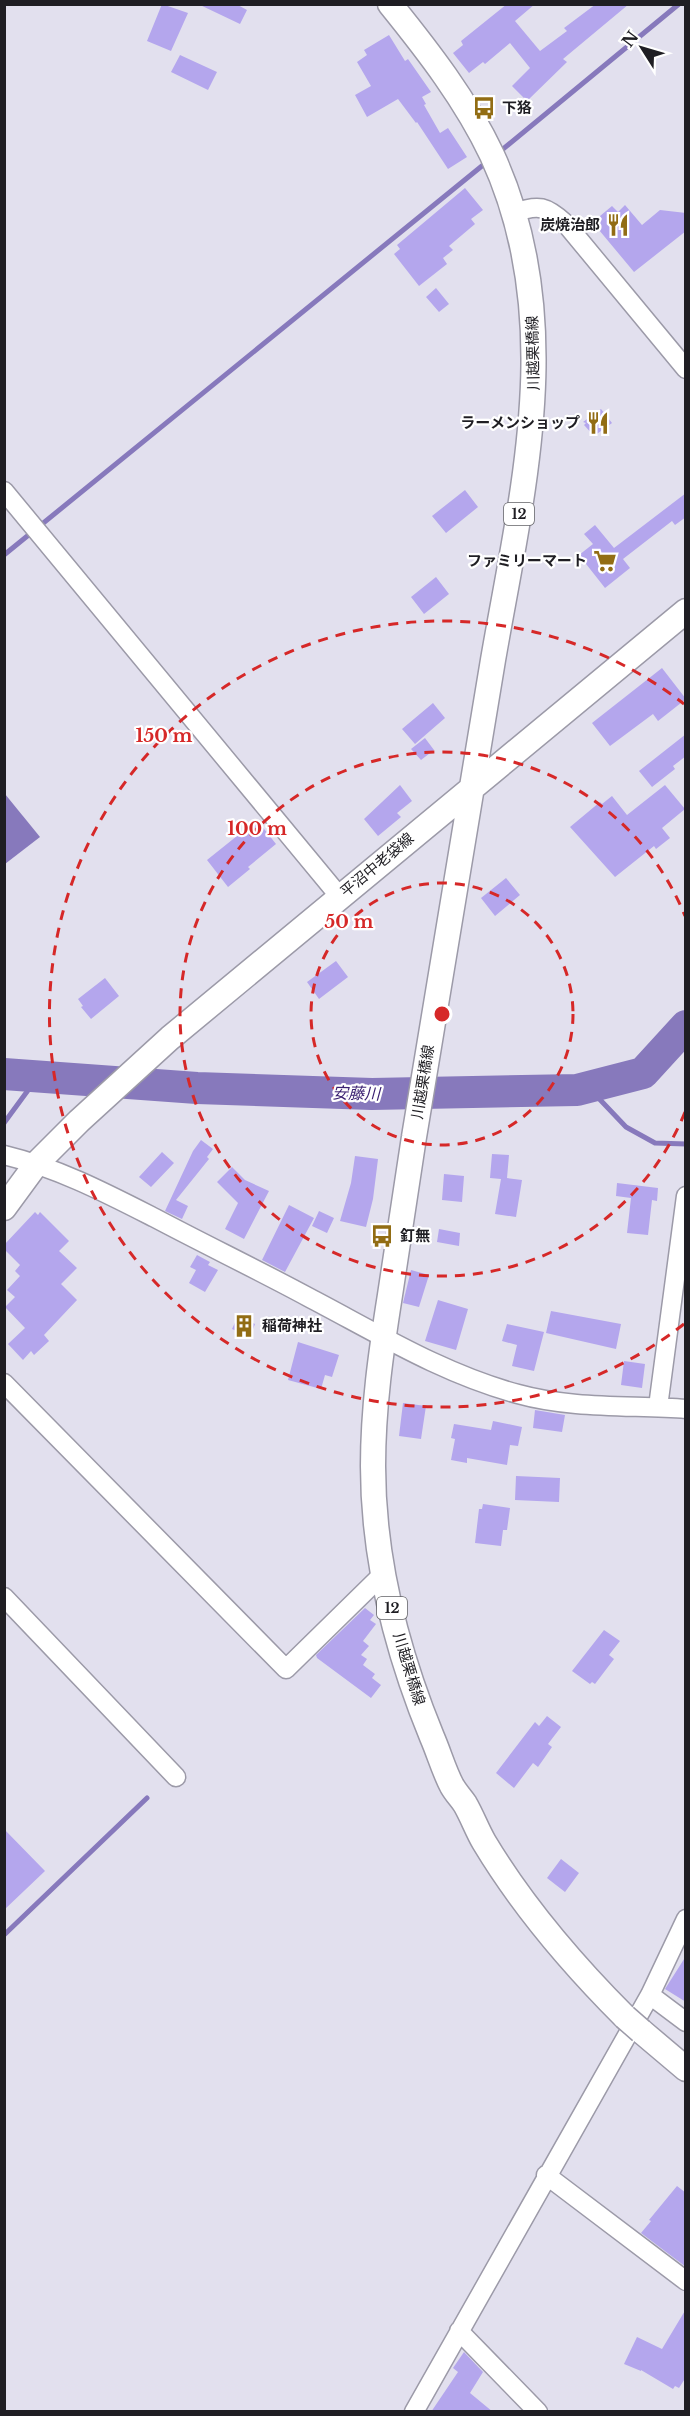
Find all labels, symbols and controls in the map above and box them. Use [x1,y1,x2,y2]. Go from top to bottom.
north arrow [612,18,672,78]
text: N [618,27,643,51]
bus stop icon: 下狢 [471,95,497,121]
place label: 下狢 [502,98,532,117]
restaurant icon: 炭焼治郎 [605,212,631,238]
place label: 炭焼治郎 [540,215,600,234]
street label: 川越栗橋線 [522,315,543,391]
restaurant icon: ラーメンショップ [585,410,611,436]
place label: ラーメンショップ [461,413,580,432]
road number: 12 [504,503,534,525]
supermarket icon: ファミリーマート [592,548,618,574]
place label: ファミリーマート [467,551,587,570]
text: 150 m [136,725,193,747]
text: 100 m [227,818,287,840]
street label: 平沼中老袋線 [336,828,417,901]
text: 50 m [325,911,374,933]
centre of rings [432,1004,452,1024]
street label: 川越栗橋線 [407,1043,438,1120]
water label: 安藤川 [332,1083,382,1103]
bus stop icon: 釘無 [369,1223,395,1249]
place label: 釘無 [400,1226,430,1245]
building icon: 稲荷神社 [231,1313,257,1339]
place label: 稲荷神社 [262,1316,322,1335]
road number: 12 [377,1597,407,1619]
street label: 川越栗橋線 [389,1630,430,1708]

